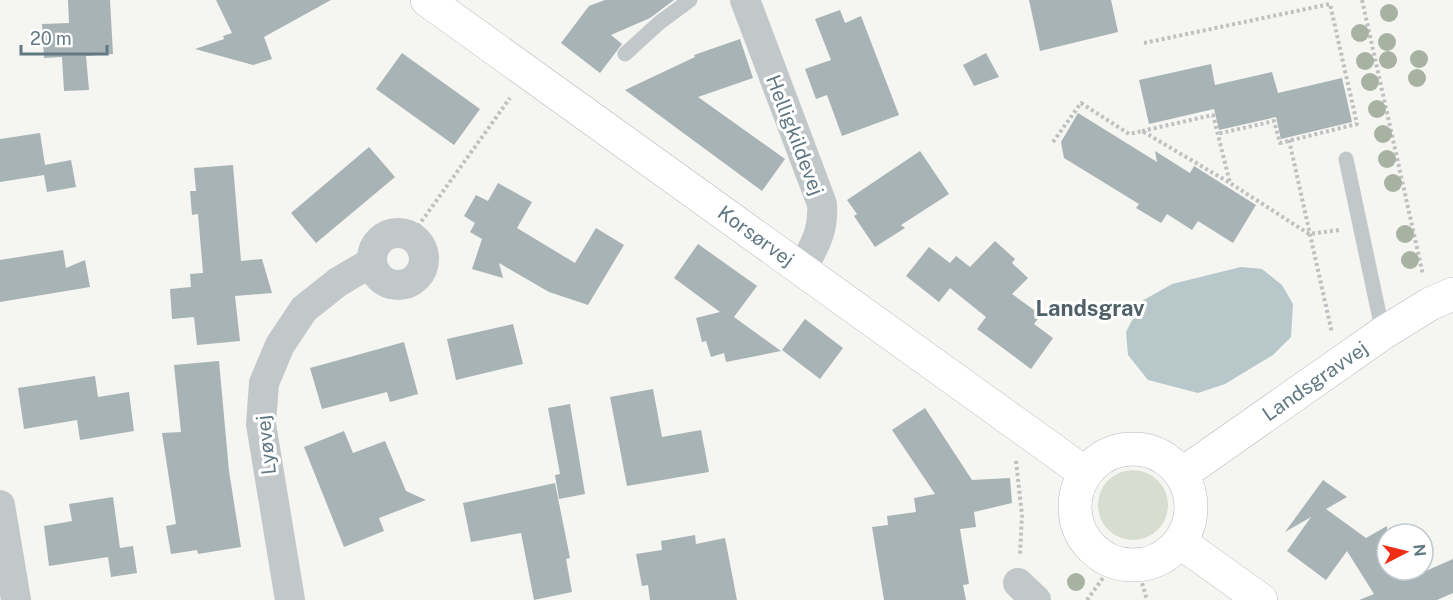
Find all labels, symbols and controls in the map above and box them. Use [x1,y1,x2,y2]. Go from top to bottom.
scale bar [21,18,106,56]
text: 20 m [30,28,72,49]
street label: Helligkildevej [761,71,829,199]
street label: Korsørvej [713,200,799,272]
district label: Landsgrav [1035,295,1145,321]
street label: Landsgravvej [1258,336,1372,426]
street label: Lyøvej [251,414,281,476]
north arrow [1375,522,1435,582]
text: N [1409,543,1430,558]

